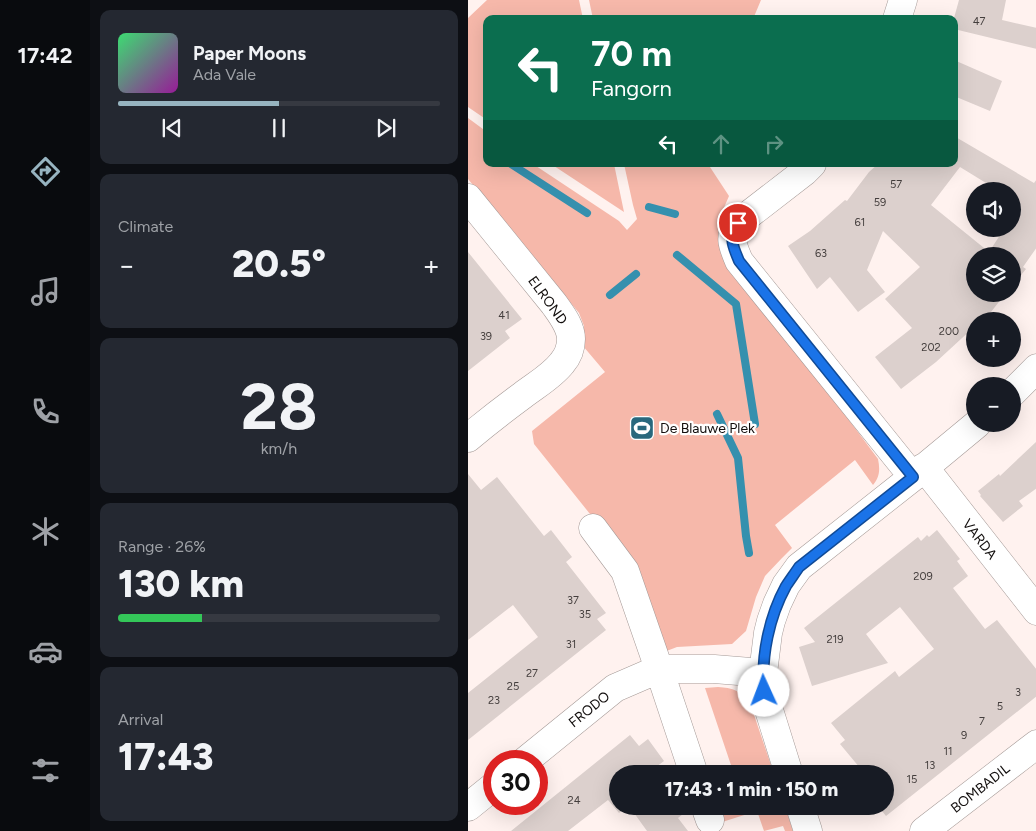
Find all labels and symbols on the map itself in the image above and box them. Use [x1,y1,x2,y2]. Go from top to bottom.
house number: 47 [973,15,985,28]
house number: 57 [890,178,902,191]
house number: 59 [874,196,886,209]
pin [717,202,759,244]
house number: 61 [855,216,865,229]
house number: 63 [815,247,827,260]
street label: ELROND [524,273,571,328]
house number: 41 [498,309,510,322]
house number: 200 [939,325,959,338]
house number: 39 [480,330,492,343]
house number: 202 [921,341,941,354]
sports icon: De Blauwe Plek [629,415,655,441]
place label: De Blauwe Plek [660,420,755,437]
street label: VARDA [959,516,1001,563]
house number: 209 [913,570,933,583]
house number: 37 [567,594,579,607]
house number: 35 [579,608,591,621]
house number: 219 [827,633,843,646]
house number: 31 [566,638,576,651]
position arrow [737,664,789,716]
house number: 27 [526,667,538,680]
house number: 25 [507,680,519,693]
house number: 3 [1015,686,1021,699]
street label: FRODO [565,688,613,731]
house number: 23 [488,694,500,707]
house number: 5 [997,700,1003,713]
house number: 7 [979,715,985,728]
house number: 9 [961,729,967,742]
house number: 11 [943,745,953,758]
speed limit sign: 30 [483,750,548,815]
house number: 13 [925,759,935,772]
street label: BOMBADIL [947,760,1014,817]
house number: 15 [907,773,917,786]
house number: 24 [568,794,581,807]

